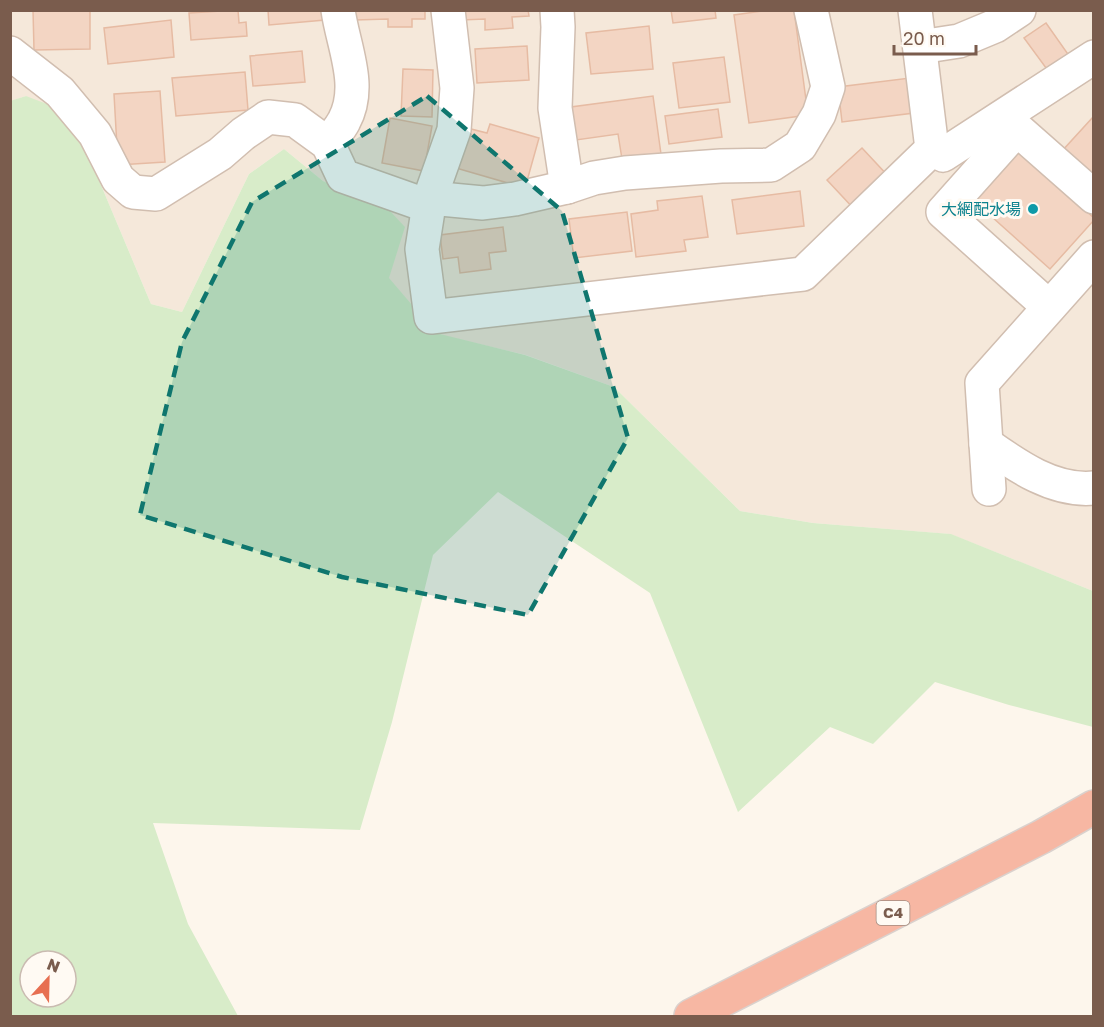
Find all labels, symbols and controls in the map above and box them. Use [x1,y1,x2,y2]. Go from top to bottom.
scale bar [894,18,976,56]
text: 20 m [903,27,945,49]
place label: 大網配水場 [941,199,1021,219]
marker: 大網配水場 [1026,202,1040,216]
road number: C4 [876,901,910,925]
north arrow [18,949,78,1009]
text: N [44,954,63,977]

